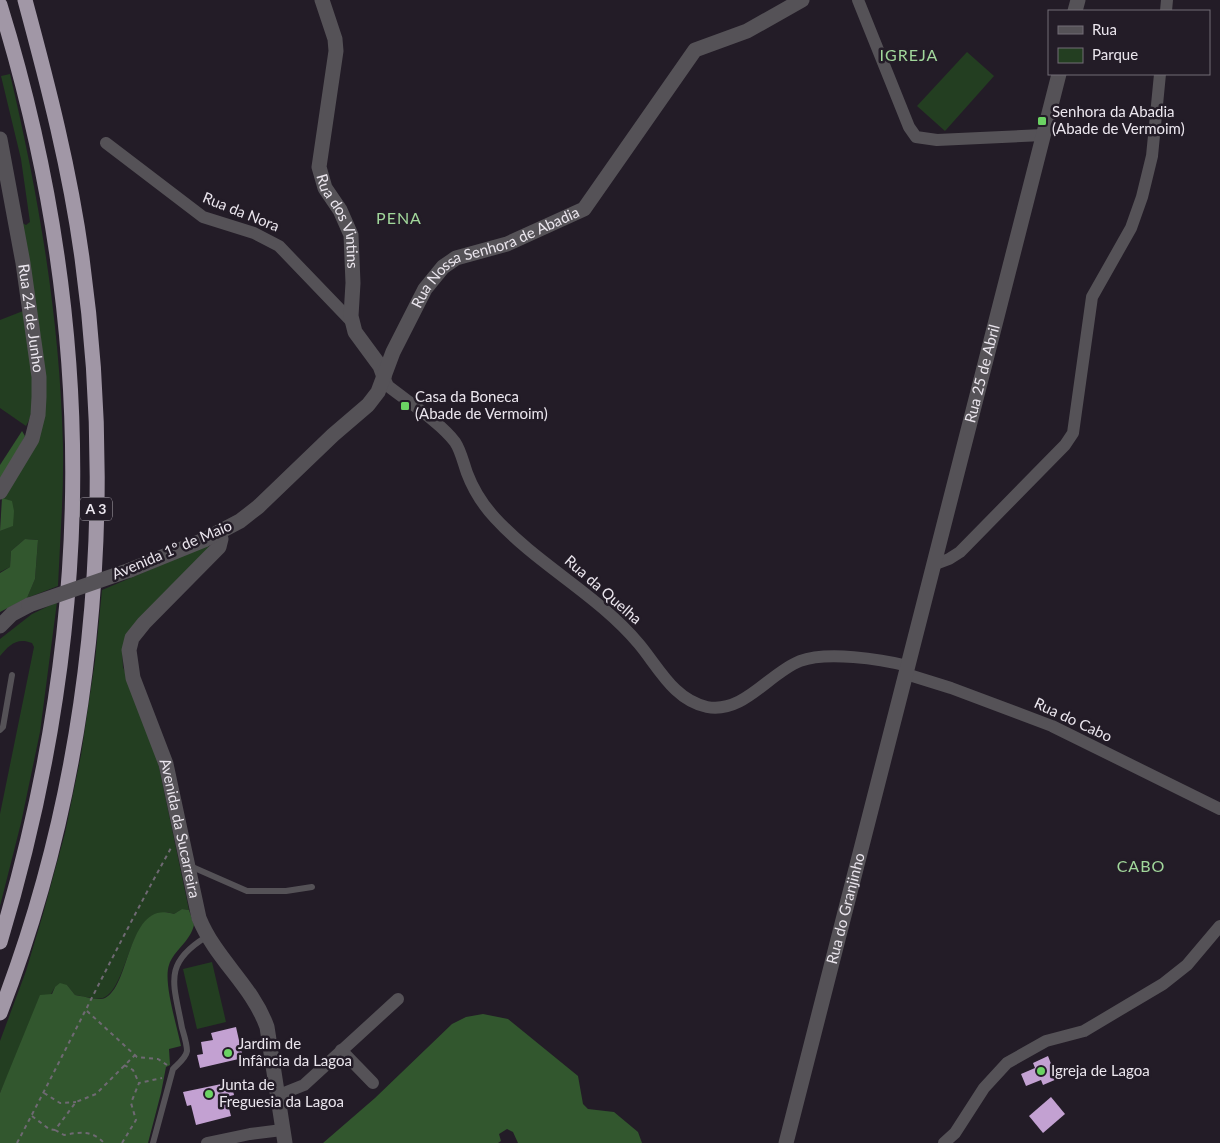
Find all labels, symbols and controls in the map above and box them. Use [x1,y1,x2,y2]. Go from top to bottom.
legend [1048,10,1210,75]
text: Rua [1092,20,1117,38]
district label: IGREJA [880,45,938,64]
text: Parque [1092,45,1138,63]
place label: Senhora da Abadia (Abade de Vermoim) [1052,102,1185,137]
marker: Senhora da Abadia (Abade de Vermoim) [1036,115,1048,127]
street label: Rua dos Vintins [313,172,362,269]
street label: Rua da Nora [200,188,282,235]
street label: Rua Nossa Senhora de Abadia [407,202,582,311]
district label: PENA [376,208,422,227]
street label: Rua 24 de Junho [15,263,48,374]
street label: Rua 25 de Abril [960,322,1003,425]
place label: Casa da Boneca (Abade de Vermoim) [415,387,548,422]
marker: Casa da Boneca (Abade de Vermoim) [399,400,411,412]
road number: A 3 [80,498,112,520]
street label: Avenida 1º de Maio [109,516,234,583]
street label: Rua da Quelha [562,551,646,628]
street label: Rua do Cabo [1032,693,1115,745]
street label: Avenida da Sucarreira [157,755,204,900]
street label: Rua do Granjinho [822,851,868,966]
district label: CABO [1117,856,1165,875]
place label: Jardim de Infância da Lagoa [238,1034,352,1069]
marker: Jardim de Infância da Lagoa [222,1047,234,1059]
place label: Igreja de Lagoa [1051,1061,1150,1079]
marker: Igreja de Lagoa [1035,1065,1047,1077]
place label: Junta de Freguesia da Lagoa [219,1075,344,1110]
marker: Junta de Freguesia da Lagoa [203,1088,215,1100]

